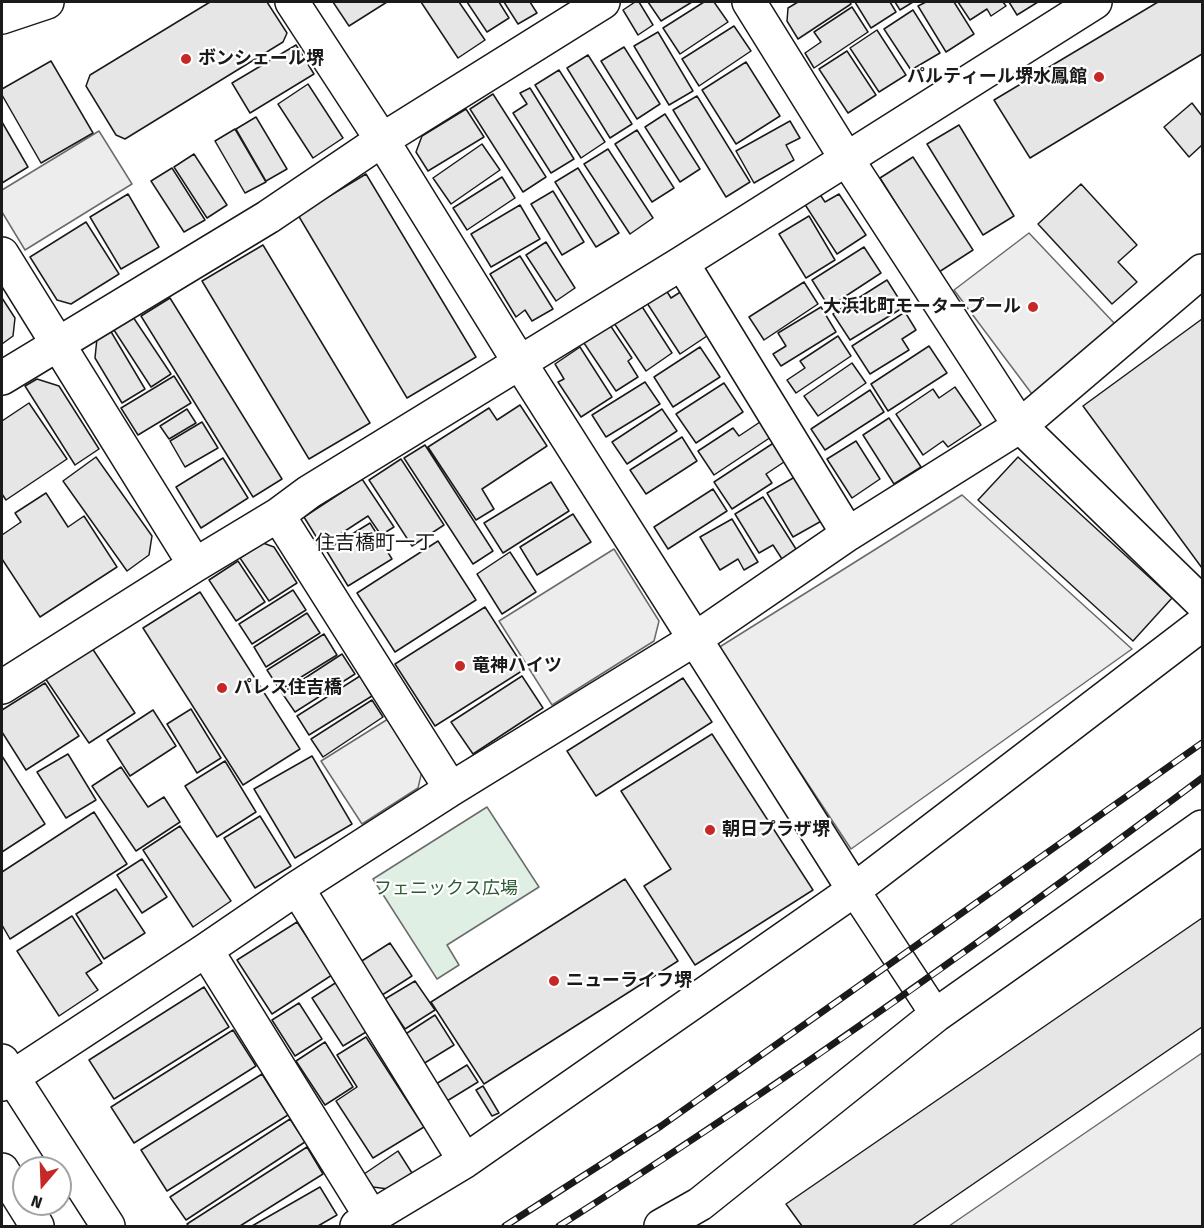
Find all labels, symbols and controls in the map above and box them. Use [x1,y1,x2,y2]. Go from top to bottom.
place label: ボンシェール堺 [198,48,324,70]
marker: ボンシェール堺 [179,52,193,66]
place label: パルティール堺水鳳館 [907,66,1087,88]
marker: パルティール堺水鳳館 [1092,70,1106,84]
place label: 大浜北町モータープール [823,296,1021,318]
marker: 大浜北町モータープール [1026,300,1040,314]
district label: 住吉橋町一丁 [315,531,435,555]
place label: 竜神ハイツ [472,655,562,677]
marker: 竜神ハイツ [453,659,467,673]
place label: パレス住吉橋 [234,677,342,699]
marker: パレス住吉橋 [215,681,229,695]
place label: 朝日プラザ堺 [722,819,830,841]
marker: 朝日プラザ堺 [703,823,717,837]
park label: フェニックス広場 [374,878,518,900]
place label: ニューライフ堺 [566,970,692,992]
marker: ニューライフ堺 [547,974,561,988]
north arrow [12,1156,72,1216]
text: N [29,1191,45,1212]

